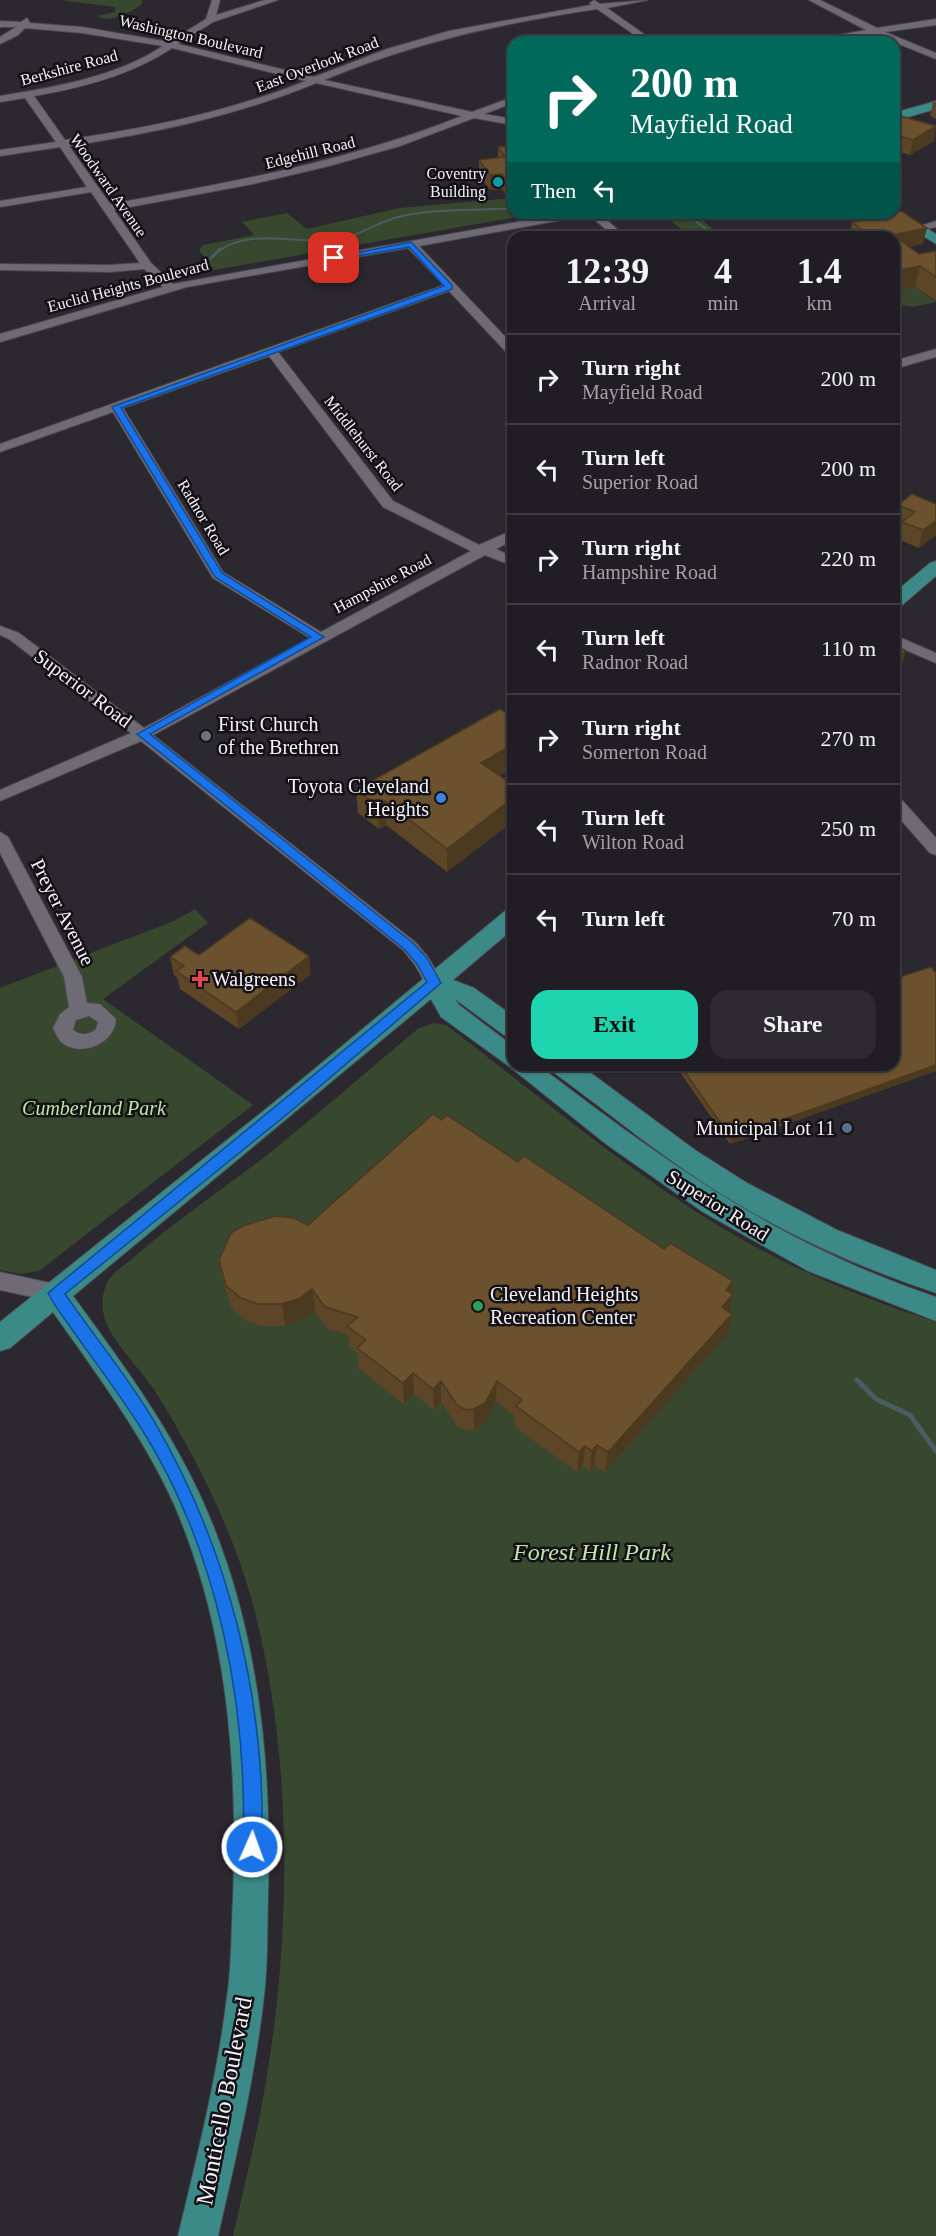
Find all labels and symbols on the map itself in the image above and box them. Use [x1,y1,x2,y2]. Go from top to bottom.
street label: Washington Boulevard [117,12,264,62]
street label: East Overlook Road [254,33,381,96]
street label: Berkshire Road [19,46,120,89]
street label: Woodward Avenue [67,131,150,240]
street label: Edgehill Road [263,133,357,173]
place label: Coventry Building [426,165,486,201]
marker: Coventry Building [491,175,505,189]
pin [308,232,359,283]
street label: Euclid Heights Boulevard [46,256,211,316]
street label: Middlehurst Road [321,392,406,494]
street label: Radnor Road [174,477,233,558]
street label: Hampshire Road [331,551,434,617]
street label: Superior Road [29,644,136,733]
place label: First Church of the Brethren [218,713,339,758]
marker: First Church of the Brethren [199,729,213,743]
place label: Toyota Cleveland Heights [288,775,429,821]
marker: Toyota Cleveland Heights [434,791,448,805]
street label: Preyer Avenue [26,855,99,970]
place label: Walgreens [212,968,296,991]
marker: Walgreens [193,972,207,986]
park label: Cumberland Park [22,1097,167,1119]
place label: Municipal Lot 11 [696,1117,835,1140]
marker: Municipal Lot 11 [840,1121,854,1135]
street label: Superior Road [662,1165,773,1246]
place label: Cleveland Heights Recreation Center [490,1283,639,1328]
marker: Cleveland Heights Recreation Center [471,1299,485,1313]
park label: Forest Hill Park [512,1539,671,1565]
position arrow [220,1815,284,1879]
street label: Monticello Boulevard [191,1995,257,2207]

